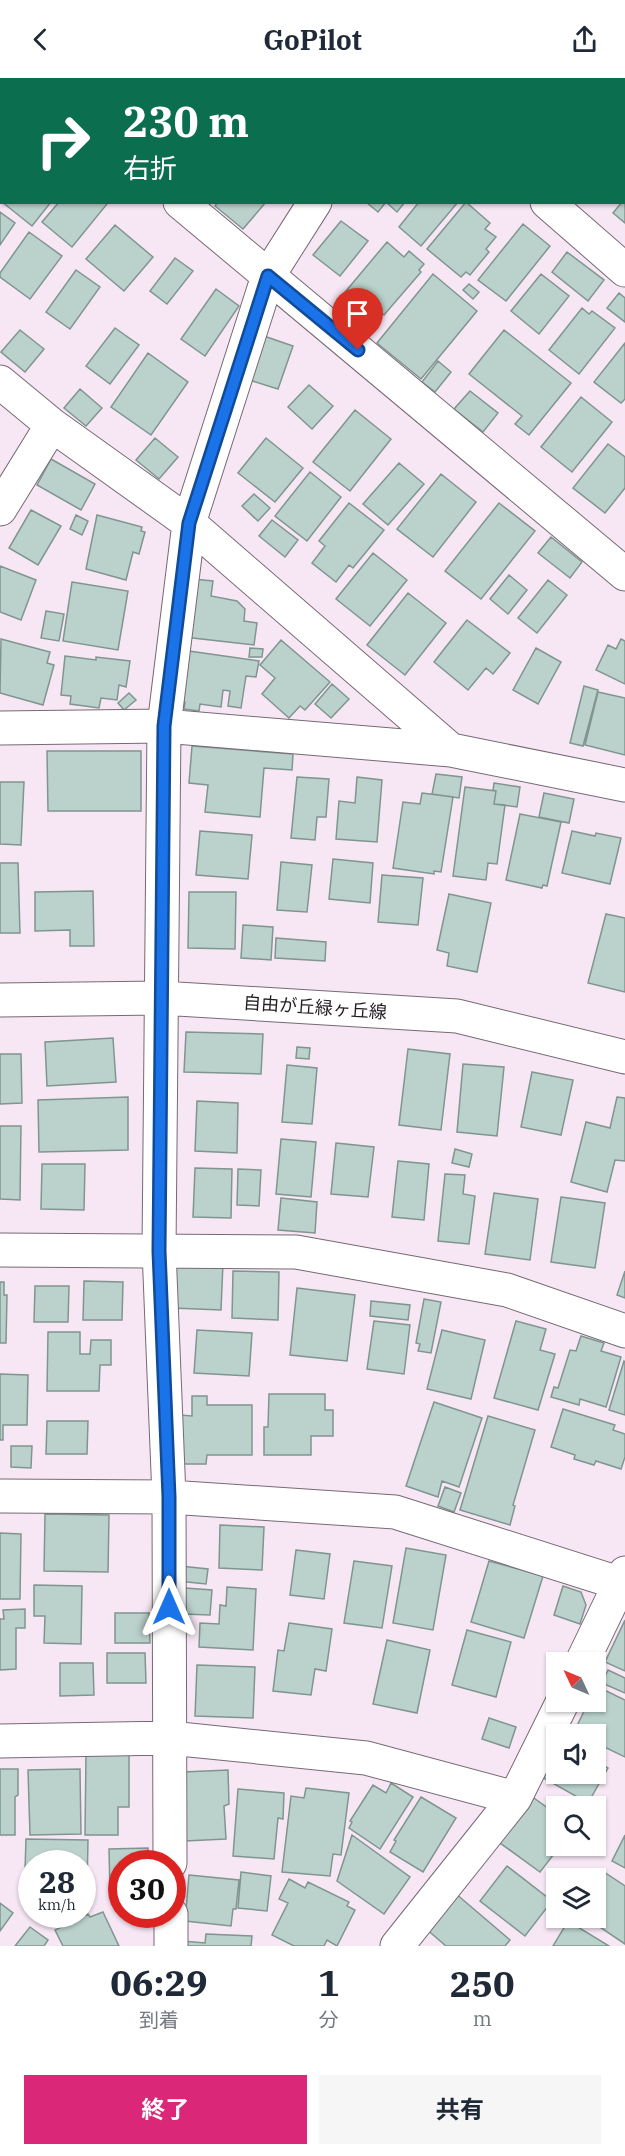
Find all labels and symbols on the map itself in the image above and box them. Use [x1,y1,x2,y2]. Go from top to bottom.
pin [332,288,383,350]
street label: 自由が丘緑ヶ丘線 [242,991,388,1023]
position arrow [137,1575,201,1639]
north arrow [546,1652,606,1712]
speed limit sign: 30 [108,1850,186,1928]

